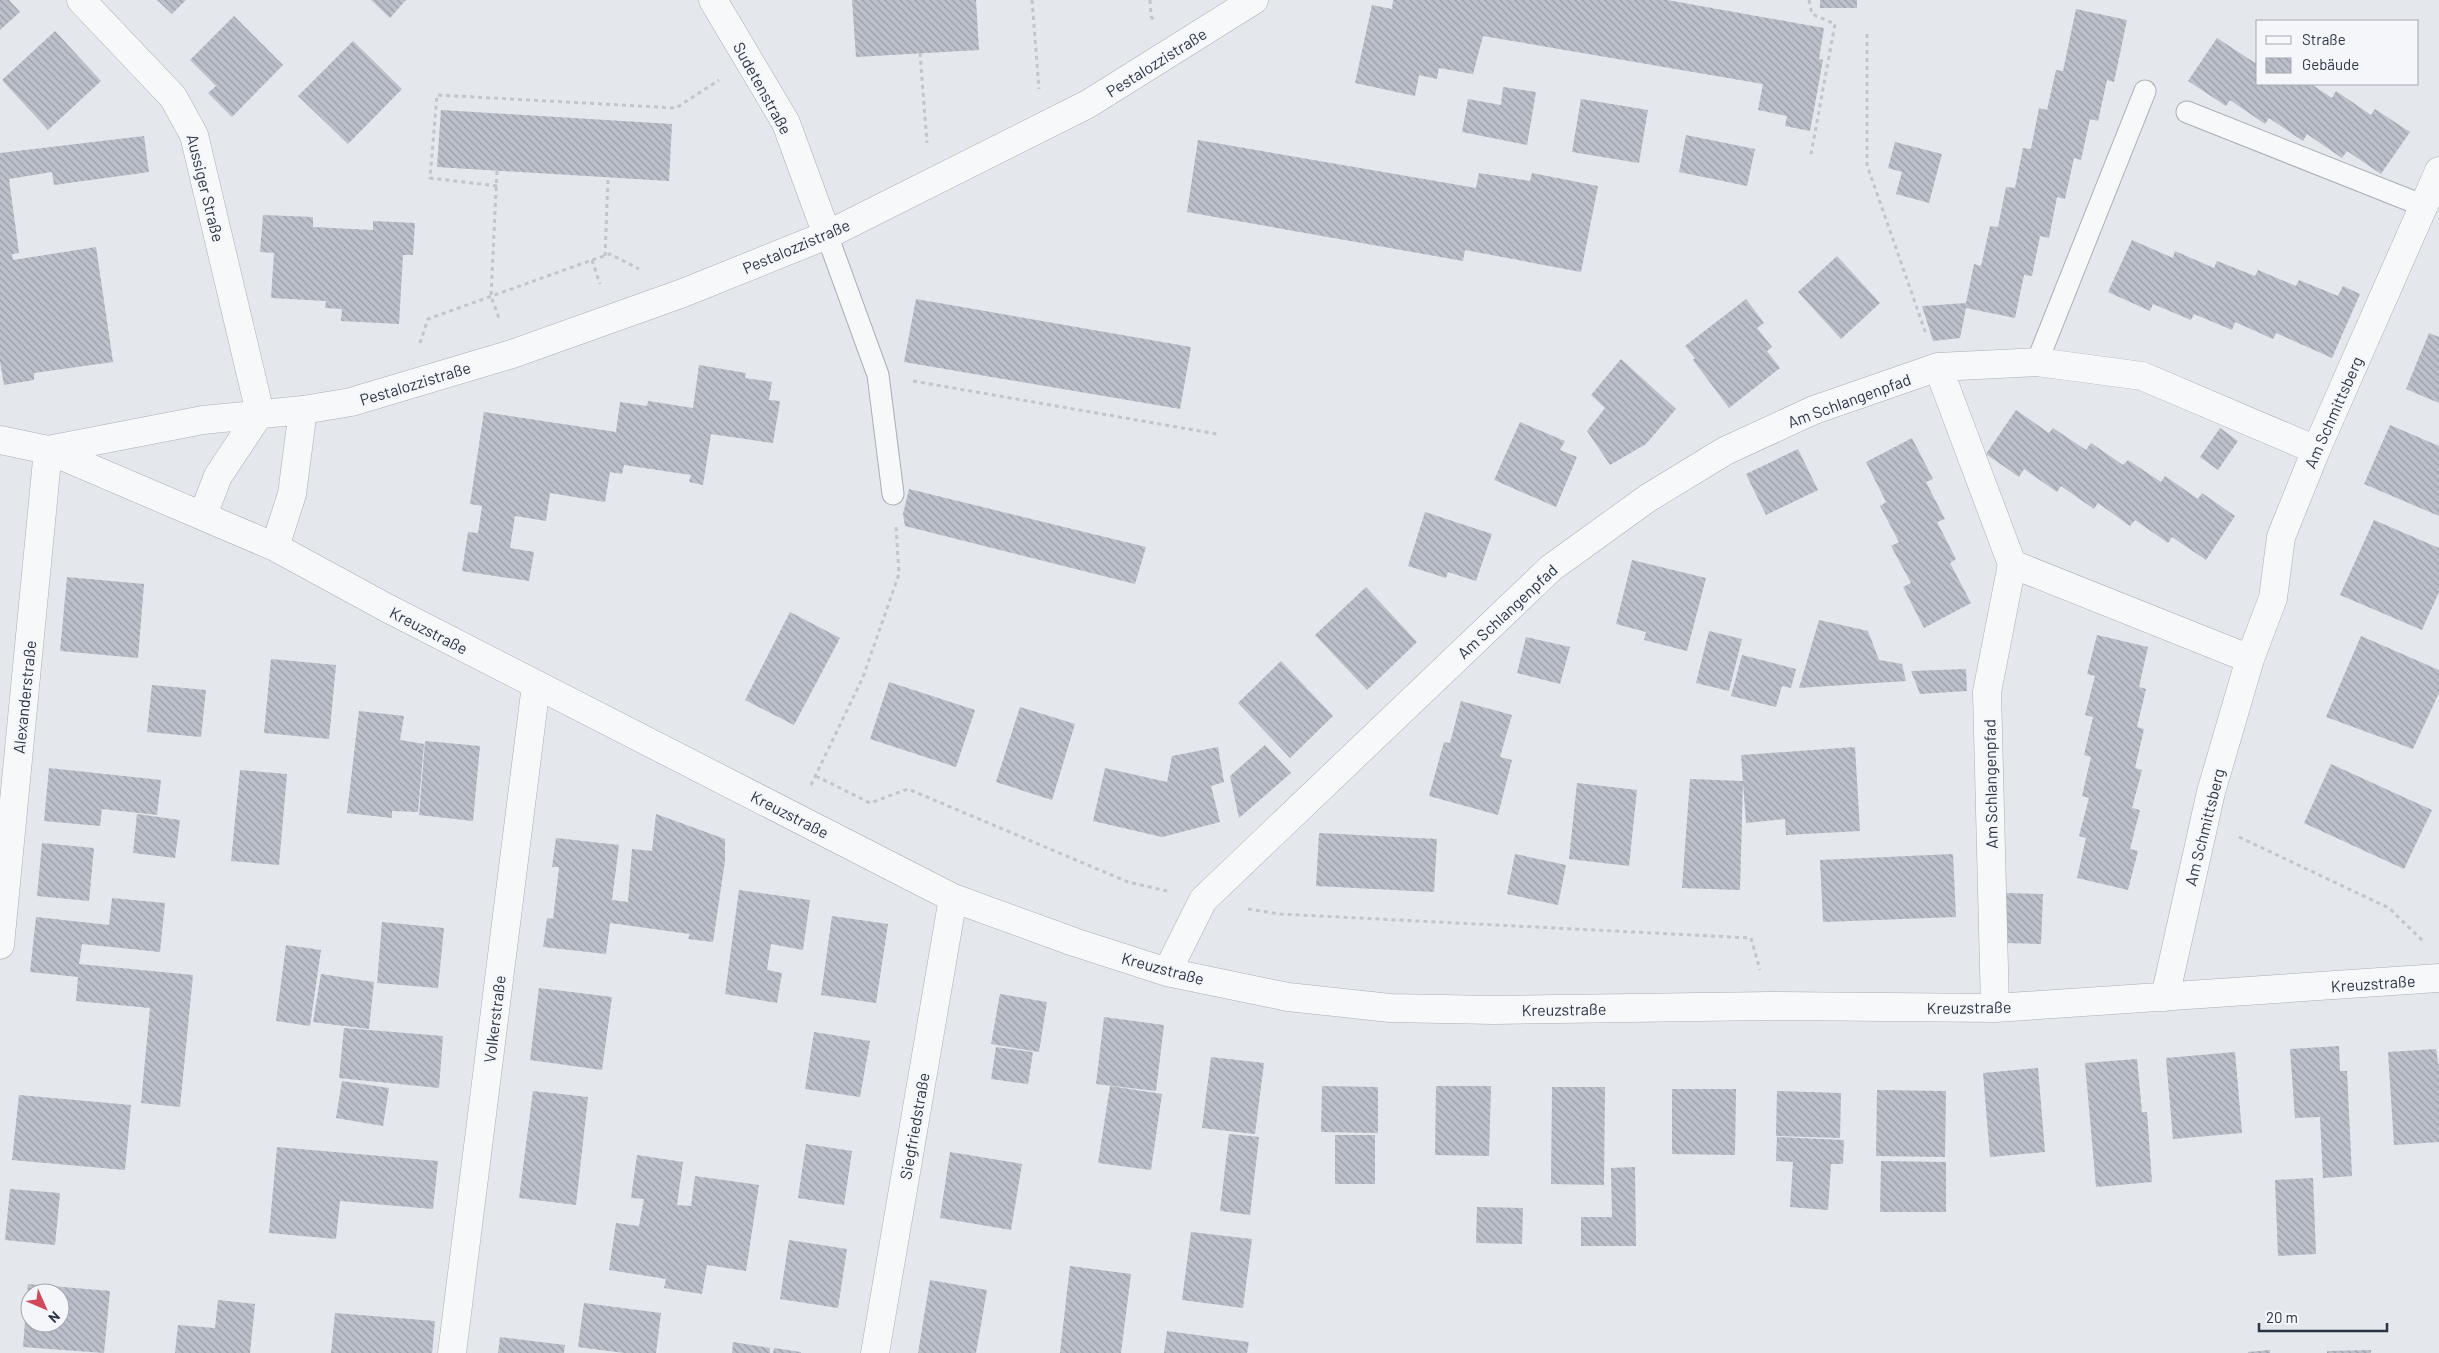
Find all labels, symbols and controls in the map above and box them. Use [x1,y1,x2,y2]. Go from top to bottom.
legend [2256,20,2419,85]
street label: Pestalozzistraße [1102,24,1210,100]
text: Straße [2302,30,2346,48]
street label: Sudetenstraße [730,38,796,138]
text: Gebäude [2302,55,2359,73]
street label: Aussiger Straße [183,132,229,244]
street label: Pestalozzistraße [739,215,853,277]
street label: Am Schmittsberg [2300,353,2366,471]
street label: Pestalozzistraße [357,357,473,409]
street label: Am Schlangenpfad [1785,369,1913,431]
street label: Am Schlangenpfad [1453,560,1561,662]
street label: Kreuzstraße [387,602,471,658]
street label: Alexanderstraße [9,639,39,755]
street label: Am Schlangenpfad [1979,719,2001,849]
street label: Am Schmittsberg [2180,766,2228,888]
street label: Kreuzstraße [748,786,832,842]
street label: Kreuzstraße [1120,948,1206,988]
street label: Kreuzstraße [2330,971,2416,995]
street label: Volkerstraße [479,974,509,1064]
street label: Kreuzstraße [1927,997,2011,1017]
street label: Kreuzstraße [1522,999,1606,1019]
street label: Siegfriedstraße [895,1071,933,1181]
north arrow [20,1283,70,1333]
scale bar [2259,1300,2386,1332]
text: N [45,1308,64,1327]
text: 20 m [2266,1308,2298,1326]

